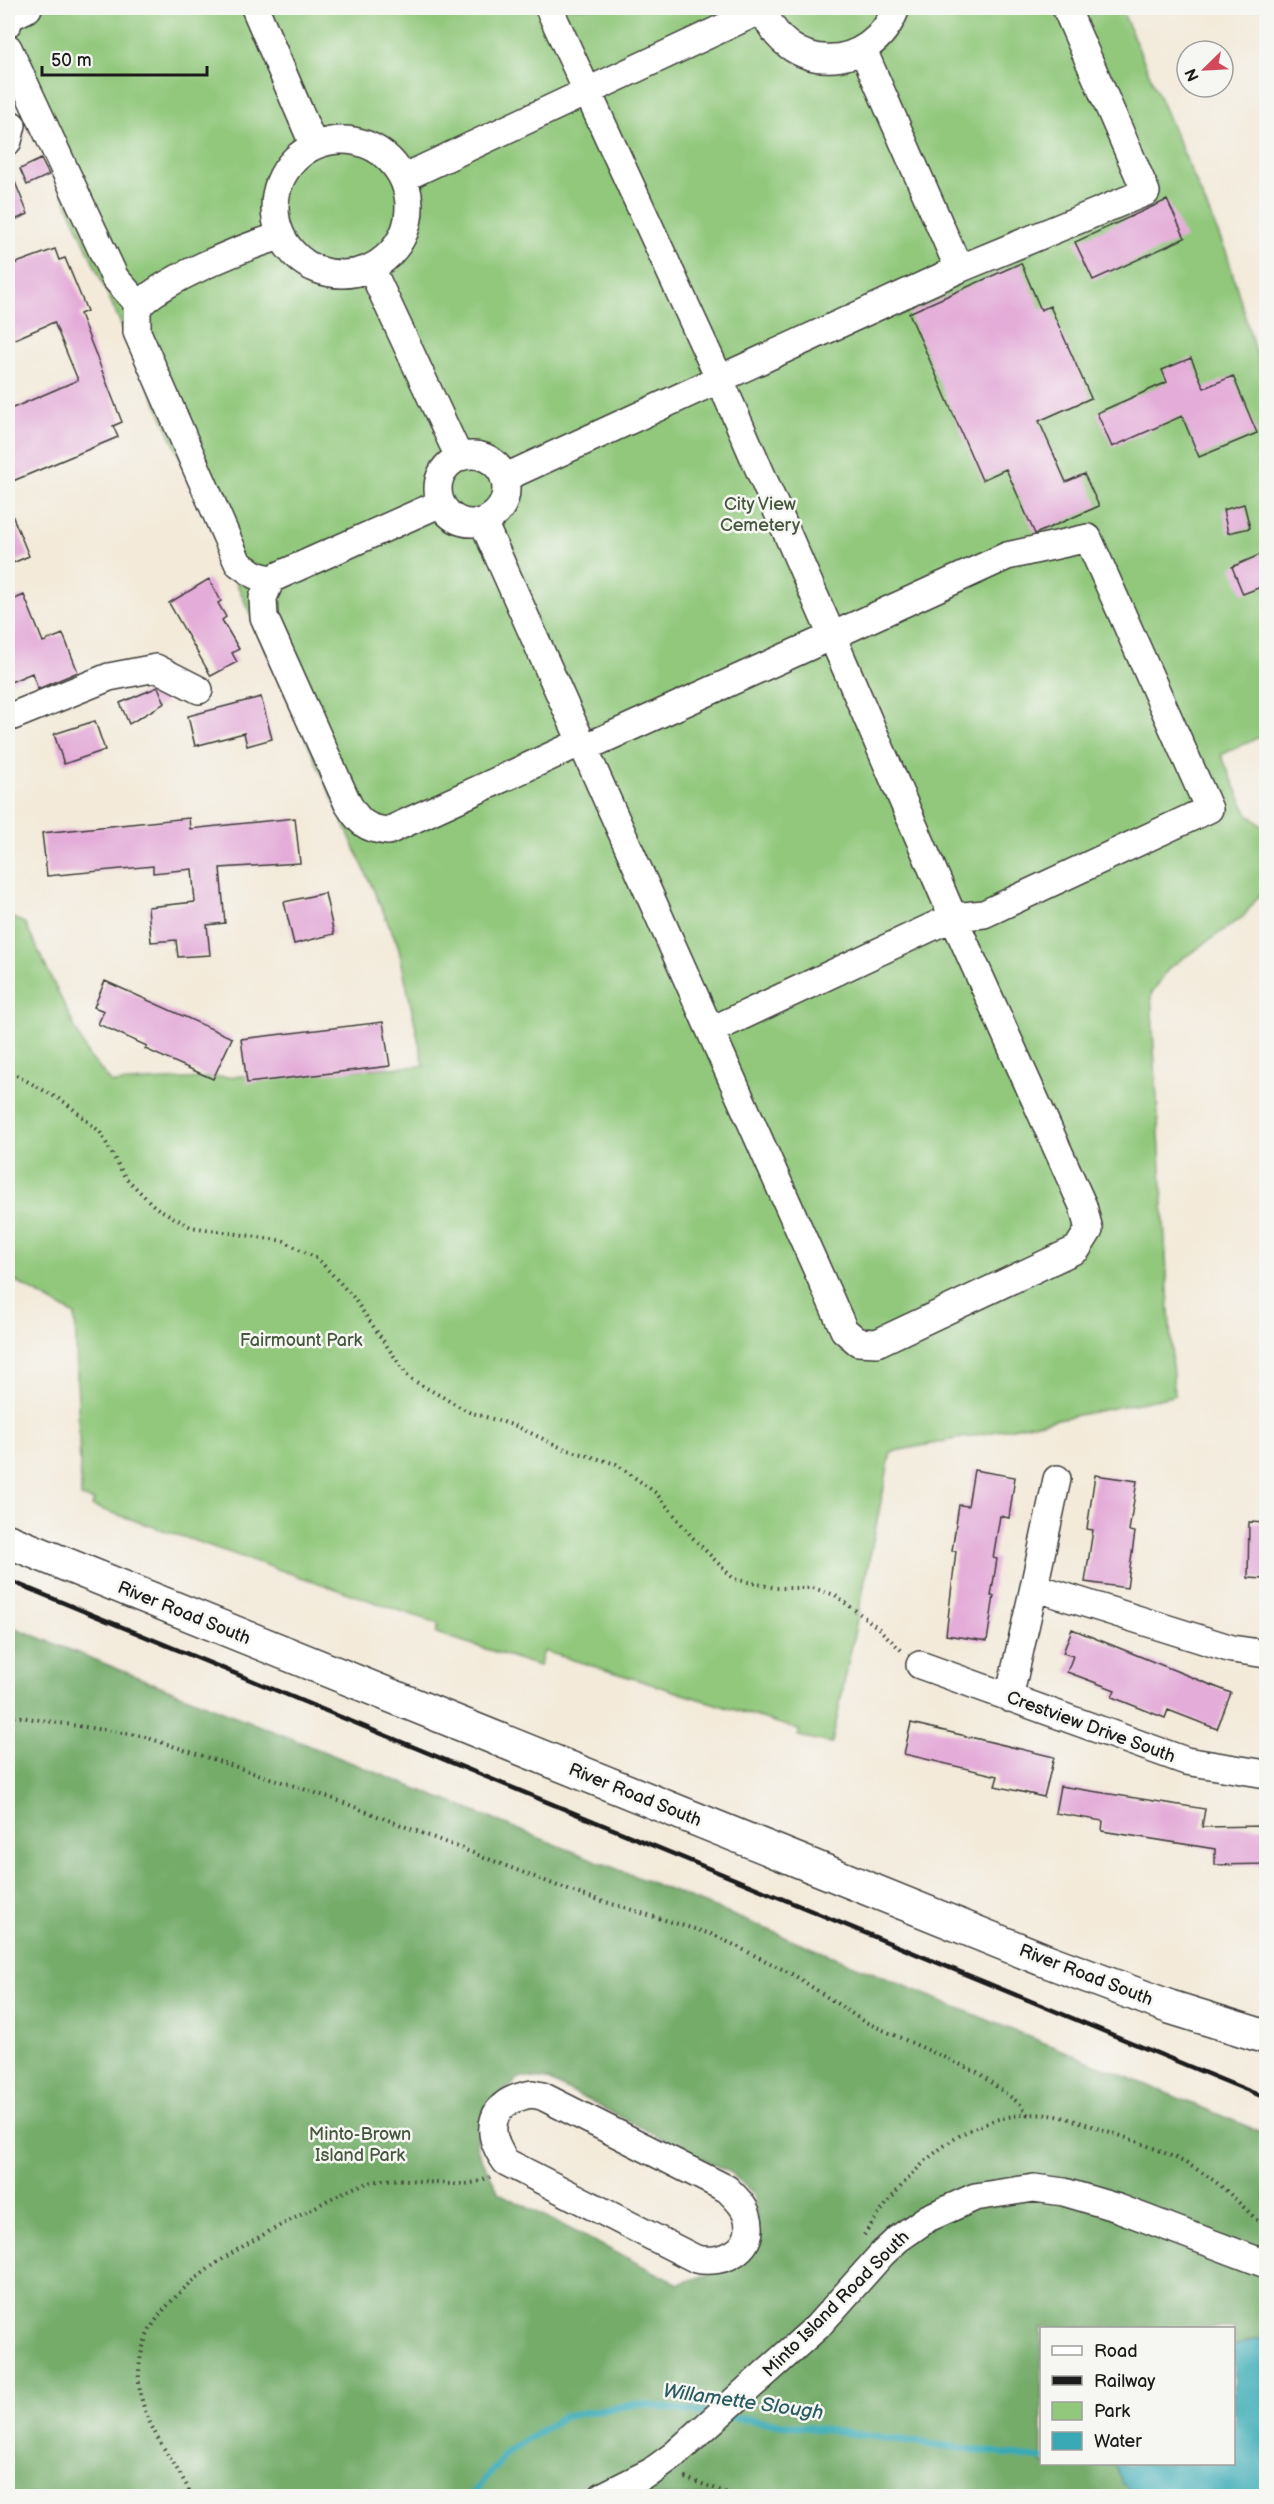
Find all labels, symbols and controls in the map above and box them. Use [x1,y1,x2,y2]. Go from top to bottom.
scale bar [42,39,207,77]
north arrow [1175,39,1235,99]
text: 50 m [51,50,92,71]
text: N [1182,65,1204,84]
park label: City View Cemetery [720,494,801,536]
park label: Fairmount Park [240,1330,363,1351]
street label: River Road South [115,1577,253,1649]
street label: Crestview Drive South [1004,1687,1178,1767]
street label: River Road South [566,1759,704,1831]
street label: River Road South [1016,1940,1156,2010]
park label: Minto-Brown Island Park [309,2124,411,2166]
street label: Minto Island Road South [758,2226,914,2382]
legend [1040,2327,1235,2465]
text: Road [1094,2341,1138,2362]
text: Railway [1094,2371,1156,2392]
water label: Willamette Slough [661,2379,825,2425]
text: Park [1094,2401,1130,2422]
text: Water [1094,2431,1142,2452]

